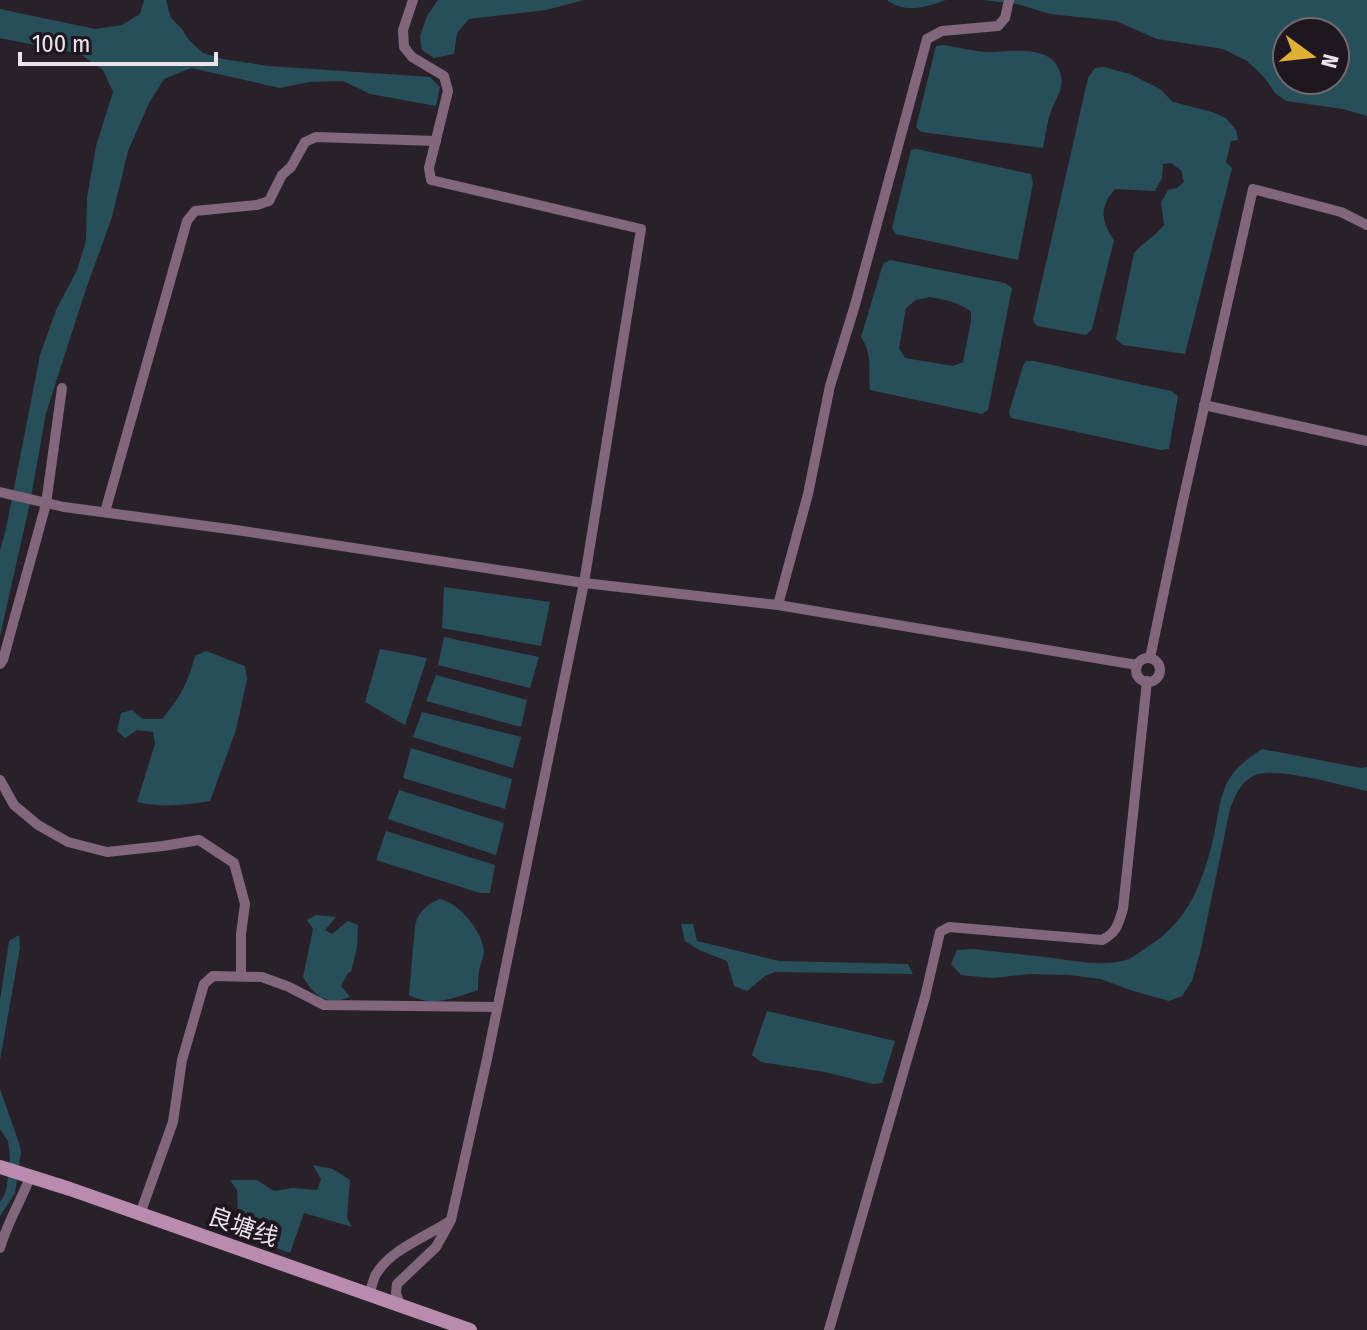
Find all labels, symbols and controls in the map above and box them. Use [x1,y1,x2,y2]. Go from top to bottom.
scale bar [20,16,216,66]
north arrow [1271,16,1351,96]
text: 100 m [32,30,90,58]
text: N [1315,51,1345,71]
street label: 良塘线 [204,1202,282,1252]

